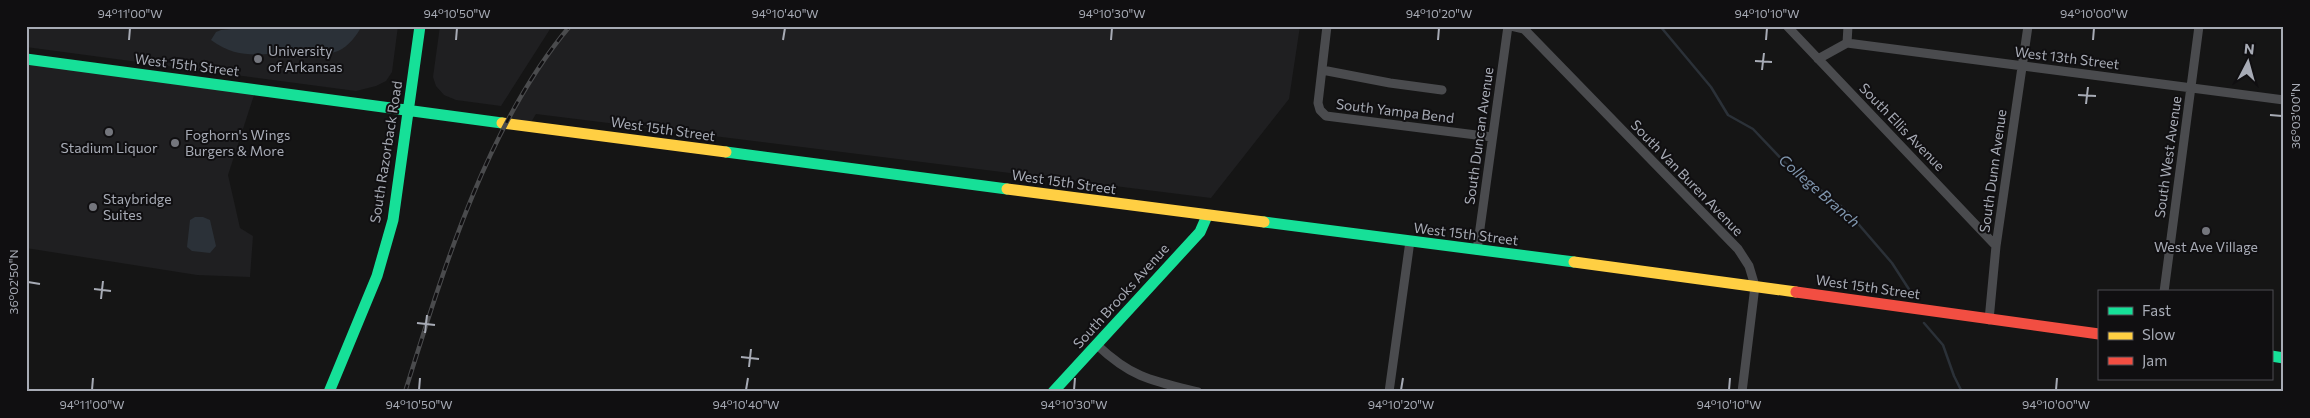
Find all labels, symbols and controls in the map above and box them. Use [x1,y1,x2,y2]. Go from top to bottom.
text: 94°11'00"W [97,6,163,20]
text: 94°10'50"W [424,6,490,20]
text: 94°10'40"W [751,6,819,20]
text: 94°10'30"W [1079,6,1145,20]
text: 94°10'20"W [1406,6,1472,20]
text: 94°10'10"W [1734,6,1800,20]
text: 94°10'00"W [2060,6,2128,20]
north arrow [2222,38,2272,88]
text: N [2243,40,2256,58]
place label: University of Arkansas [268,42,343,75]
street label: West 13th Street [2014,43,2121,72]
street label: West 15th Street [134,50,241,79]
marker: University of Arkansas [252,53,264,65]
street label: South Duncan Avenue [1460,66,1497,206]
street label: South Ellis Avenue [1856,79,1949,174]
street label: South Razorback Road [366,80,405,224]
text: 36°03'00"N [2288,83,2302,149]
street label: South Yampa Bend [1335,95,1455,126]
street label: South West Avenue [2151,95,2184,219]
street label: South Dunn Avenue [1975,108,2010,234]
street label: West 15th Street [610,113,717,144]
street label: South Van Buren Avenue [1628,116,1747,239]
marker: Stadium Liquor [103,126,115,138]
place label: Foghorn's Wings Burgers & More [185,126,290,159]
marker: Foghorn's Wings Burgers & More [169,137,181,149]
place label: Stadium Liquor [60,139,158,156]
water label: College Branch [1775,150,1864,230]
street label: West 15th Street [1011,166,1118,197]
place label: Staybridge Suites [103,190,172,223]
marker: Staybridge Suites [87,201,99,213]
street label: West 15th Street [1413,219,1520,248]
marker: West Ave Village [2200,225,2212,237]
place label: West Ave Village [2154,238,2258,255]
street label: South Brooks Avenue [1069,240,1172,352]
text: 36°02'50"N [6,250,20,314]
street label: West 15th Street [1815,271,1922,302]
legend [2098,290,2272,380]
text: Fast [2142,301,2171,319]
text: Slow [2142,325,2175,343]
text: Jam [2142,351,2167,369]
text: 94°11'00"W [59,397,125,411]
text: 94°10'50"W [386,397,452,411]
text: 94°10'40"W [712,397,780,411]
text: 94°10'30"W [1041,397,1107,411]
text: 94°10'20"W [1368,397,1434,411]
text: 94°10'10"W [1696,397,1762,411]
text: 94°10'00"W [2022,397,2090,411]

